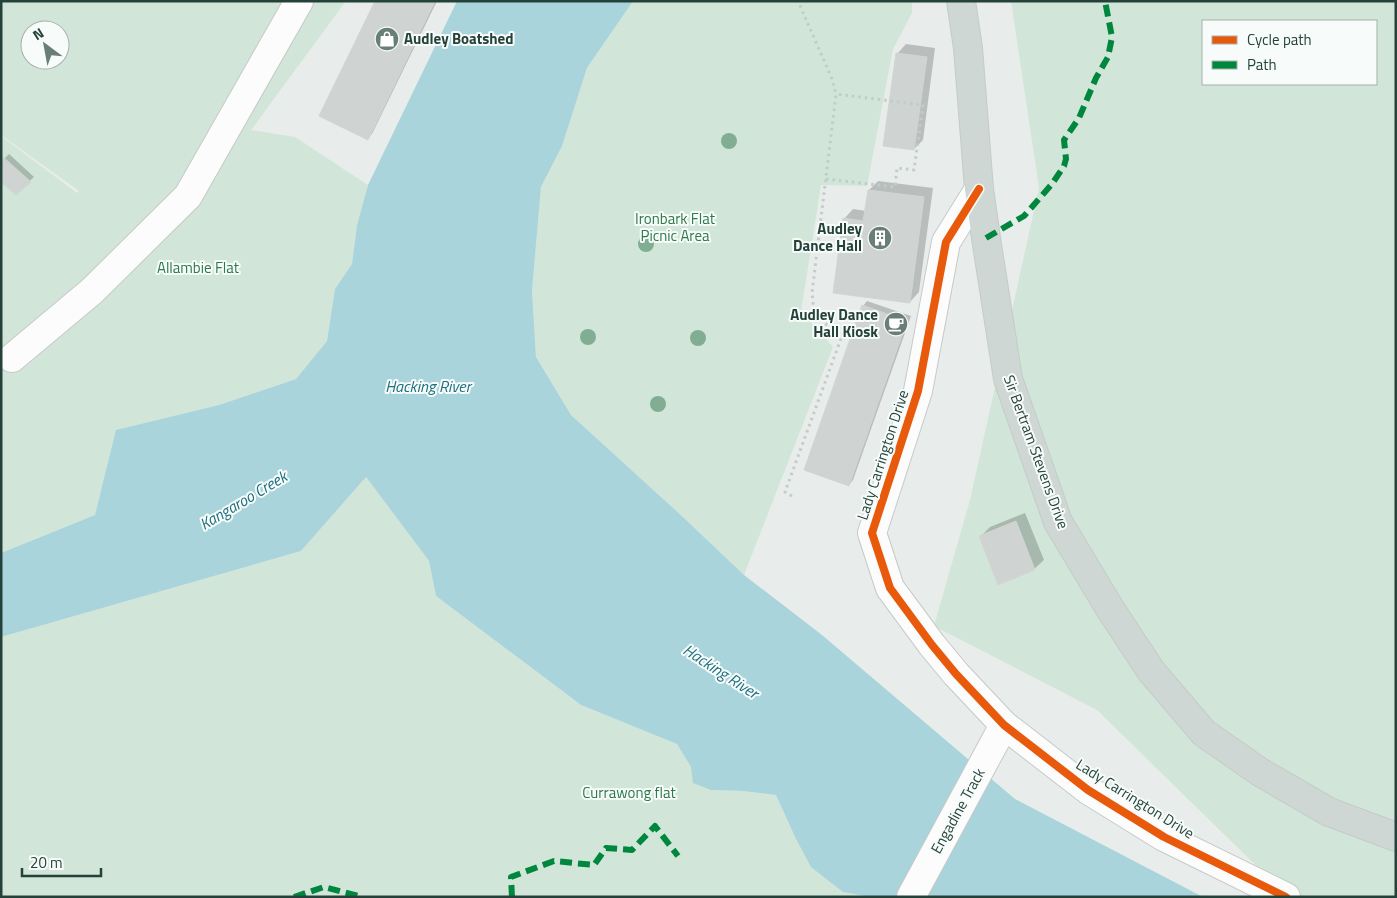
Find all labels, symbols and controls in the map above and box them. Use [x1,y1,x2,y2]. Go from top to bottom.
north arrow [20,20,70,70]
legend [1202,20,1377,85]
text: N [28,22,48,45]
shop icon: Audley Boatshed [374,26,400,52]
place label: Audley Boatshed [404,27,513,50]
text: Cycle path [1247,28,1312,51]
text: Path [1247,53,1277,76]
park label: Ironbark Flat Picnic Area [635,207,716,247]
place label: Audley Dance Hall [793,217,862,257]
building icon: Audley Dance Hall [867,225,893,251]
park label: Allambie Flat [157,256,240,279]
place label: Audley Dance Hall Kiosk [790,303,878,343]
cafe icon: Audley Dance Hall Kiosk [883,311,909,337]
street label: Sir Bertram Stevens Drive [998,372,1075,532]
water label: Hacking River [385,374,473,398]
street label: Lady Carrington Drive [851,387,914,523]
water label: Kangaroo Creek [195,463,293,536]
water label: Hacking River [679,638,765,705]
street label: Lady Carrington Drive [1072,753,1199,844]
street label: Engadine Track [925,764,991,858]
park label: Currawong flat [582,781,676,804]
scale bar [22,846,101,878]
text: 20 m [30,851,63,874]

